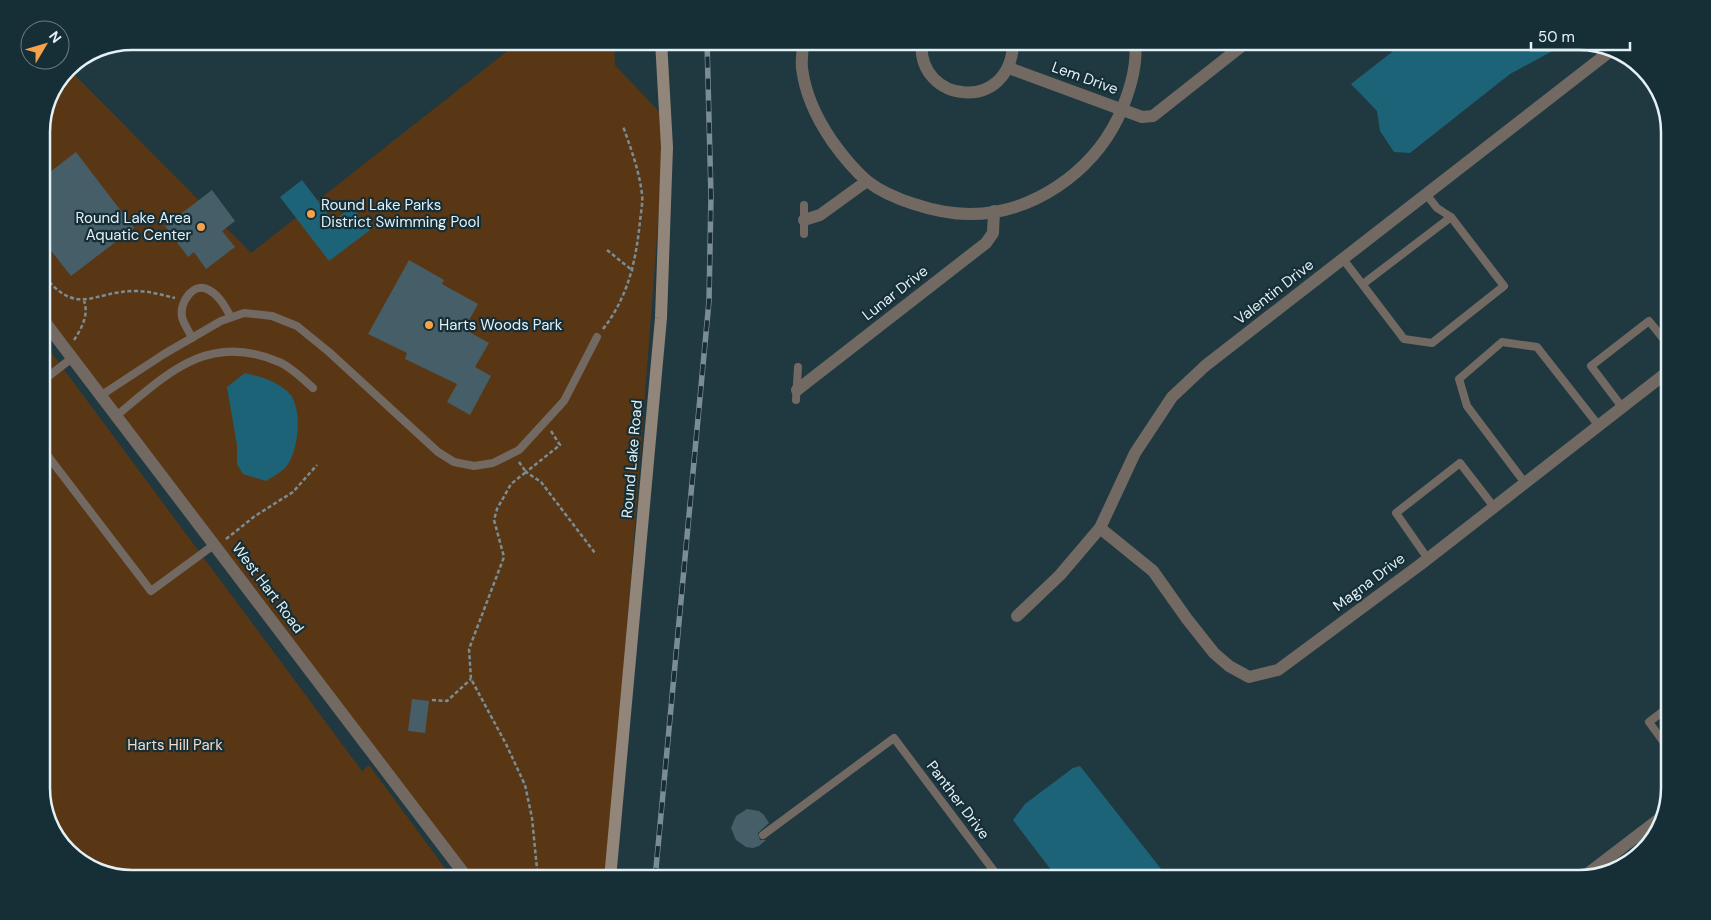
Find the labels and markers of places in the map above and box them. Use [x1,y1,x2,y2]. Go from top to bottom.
place label: Round Lake Parks District Swimming Pool [321,195,480,232]
place label: Round Lake Area Aquatic Center [76,208,191,245]
marker: Round Lake Parks District Swimming Pool [305,208,317,220]
marker: Round Lake Area Aquatic Center [195,221,207,233]
place label: Harts Woods Park [439,315,563,335]
marker: Harts Woods Park [423,319,435,331]

